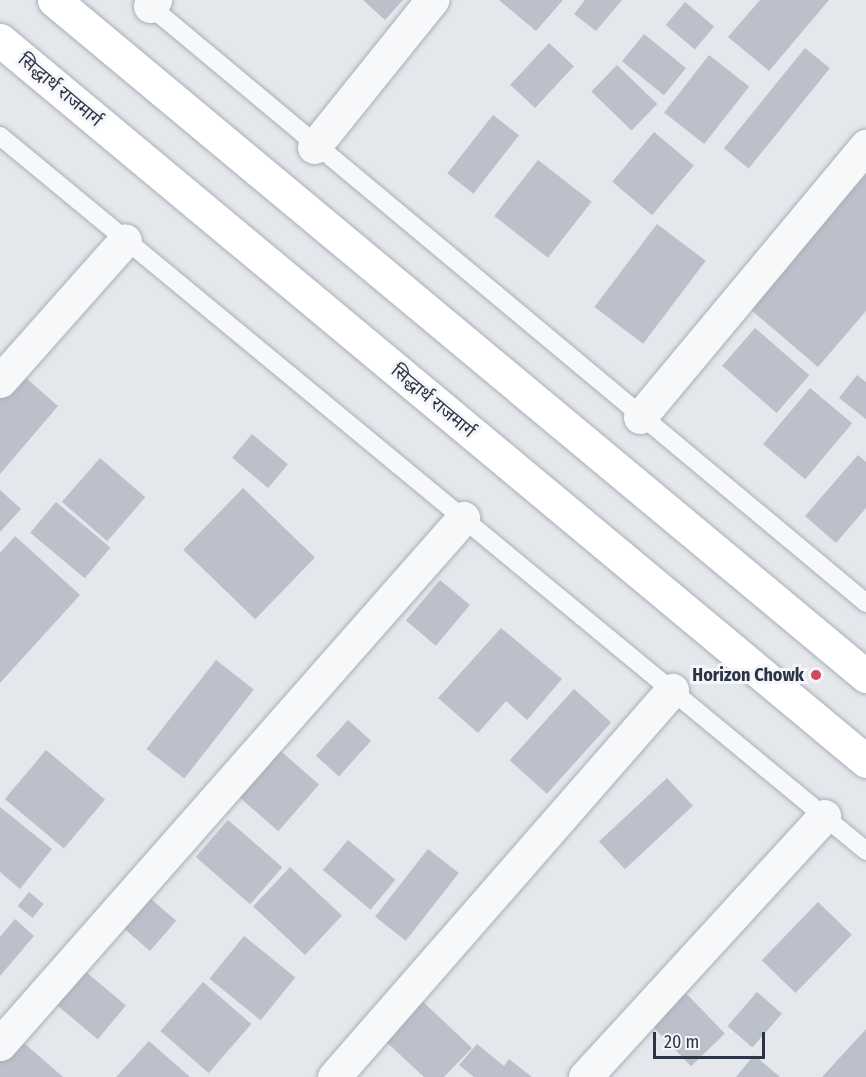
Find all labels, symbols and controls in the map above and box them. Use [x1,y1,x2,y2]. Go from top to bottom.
street label: सिद्धार्थ राजमार्ग [14,49,106,131]
street label: सिद्धार्थ राजमार्ग [387,360,479,442]
place label: Horizon Chowk [692,664,804,686]
marker: Horizon Chowk [809,668,823,682]
scale bar [656,1020,768,1058]
text: 20 m [664,1031,699,1053]

